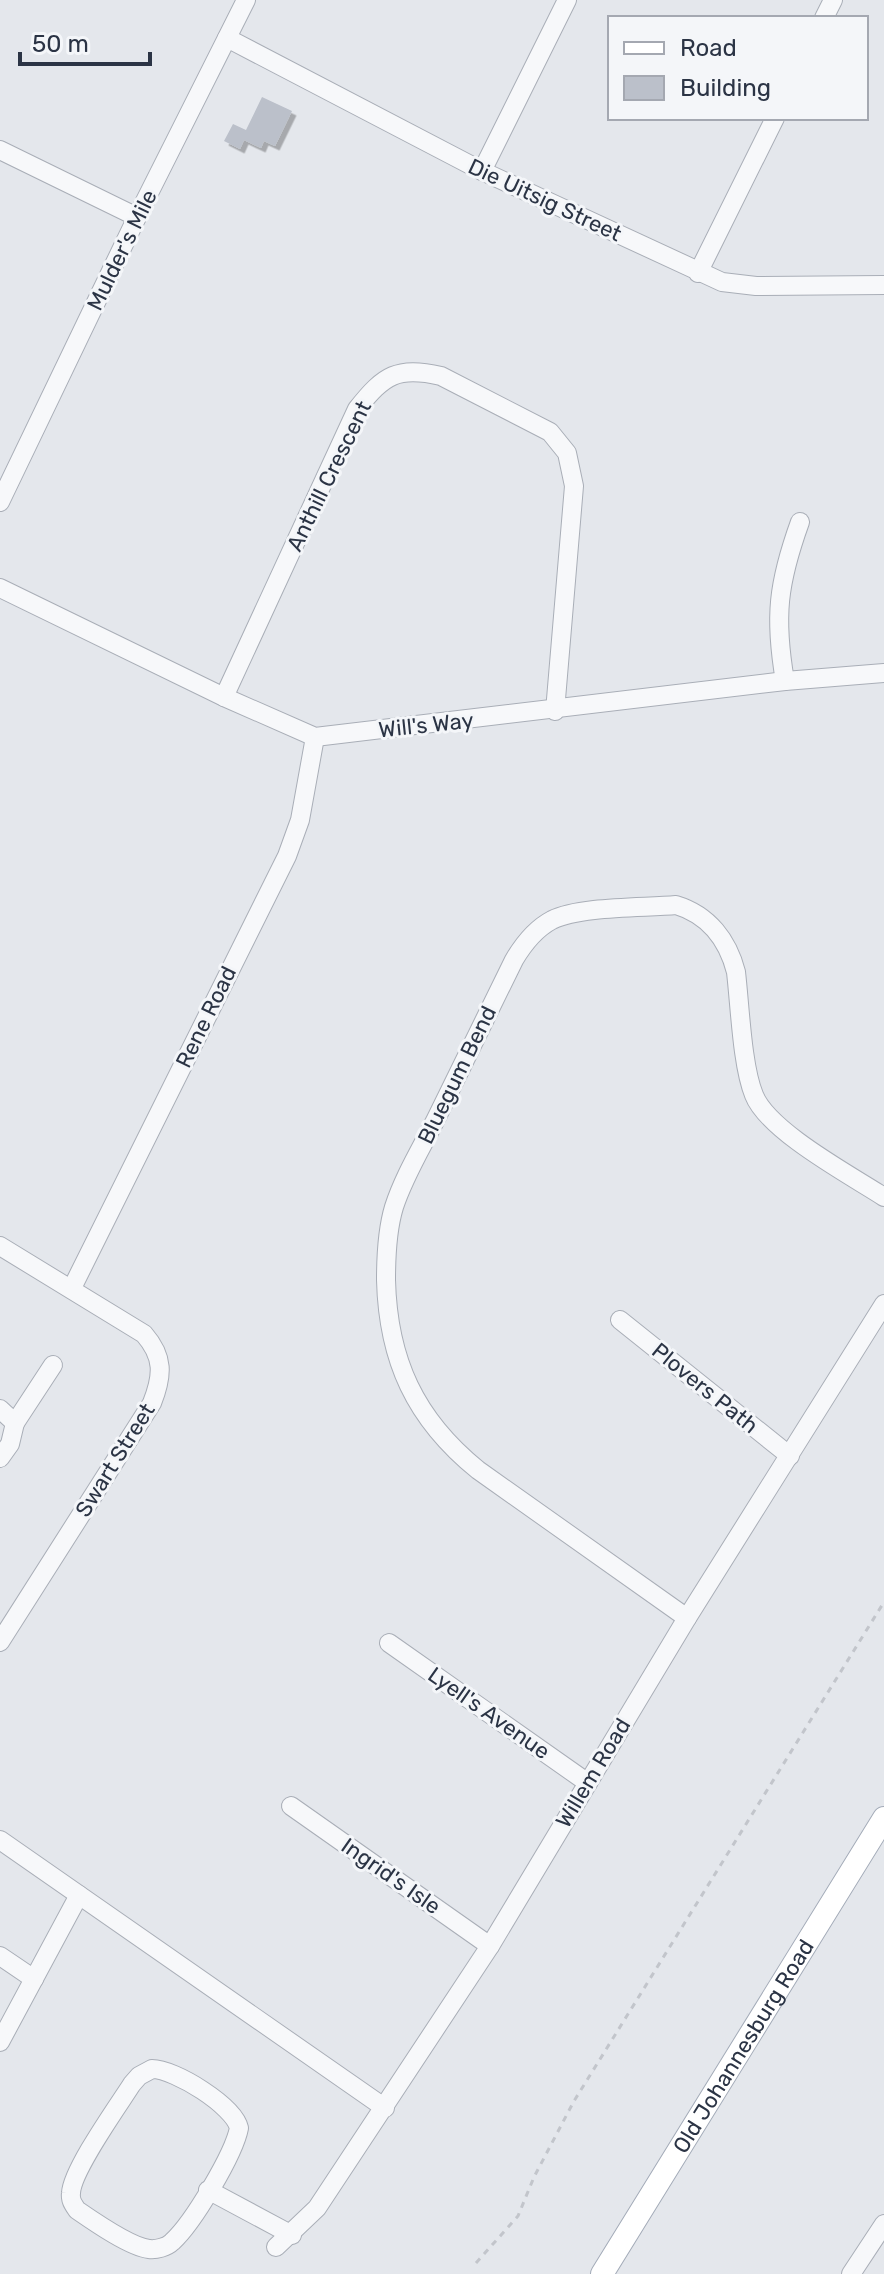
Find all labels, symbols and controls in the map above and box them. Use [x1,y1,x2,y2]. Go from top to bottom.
scale bar [20,16,150,66]
legend [608,16,868,120]
text: 50 m [32,30,89,58]
text: Road [680,34,737,62]
text: Building [680,74,771,102]
street label: Die Uitsig Street [464,153,626,248]
street label: Mulder's Mile [81,185,163,315]
street label: Anthill Crescent [281,396,377,556]
street label: Will's Way [377,707,475,743]
street label: Rene Road [170,962,242,1072]
street label: Bluegum Bend [412,1002,502,1148]
street label: Plovers Path [646,1337,764,1439]
street label: Swart Street [69,1398,161,1522]
street label: Lyell's Avenue [423,1661,555,1765]
street label: Willem Road [550,1713,636,1833]
street label: Ingrid's Isle [336,1832,446,1920]
street label: Old Johannesburg Road [667,1934,819,2158]

